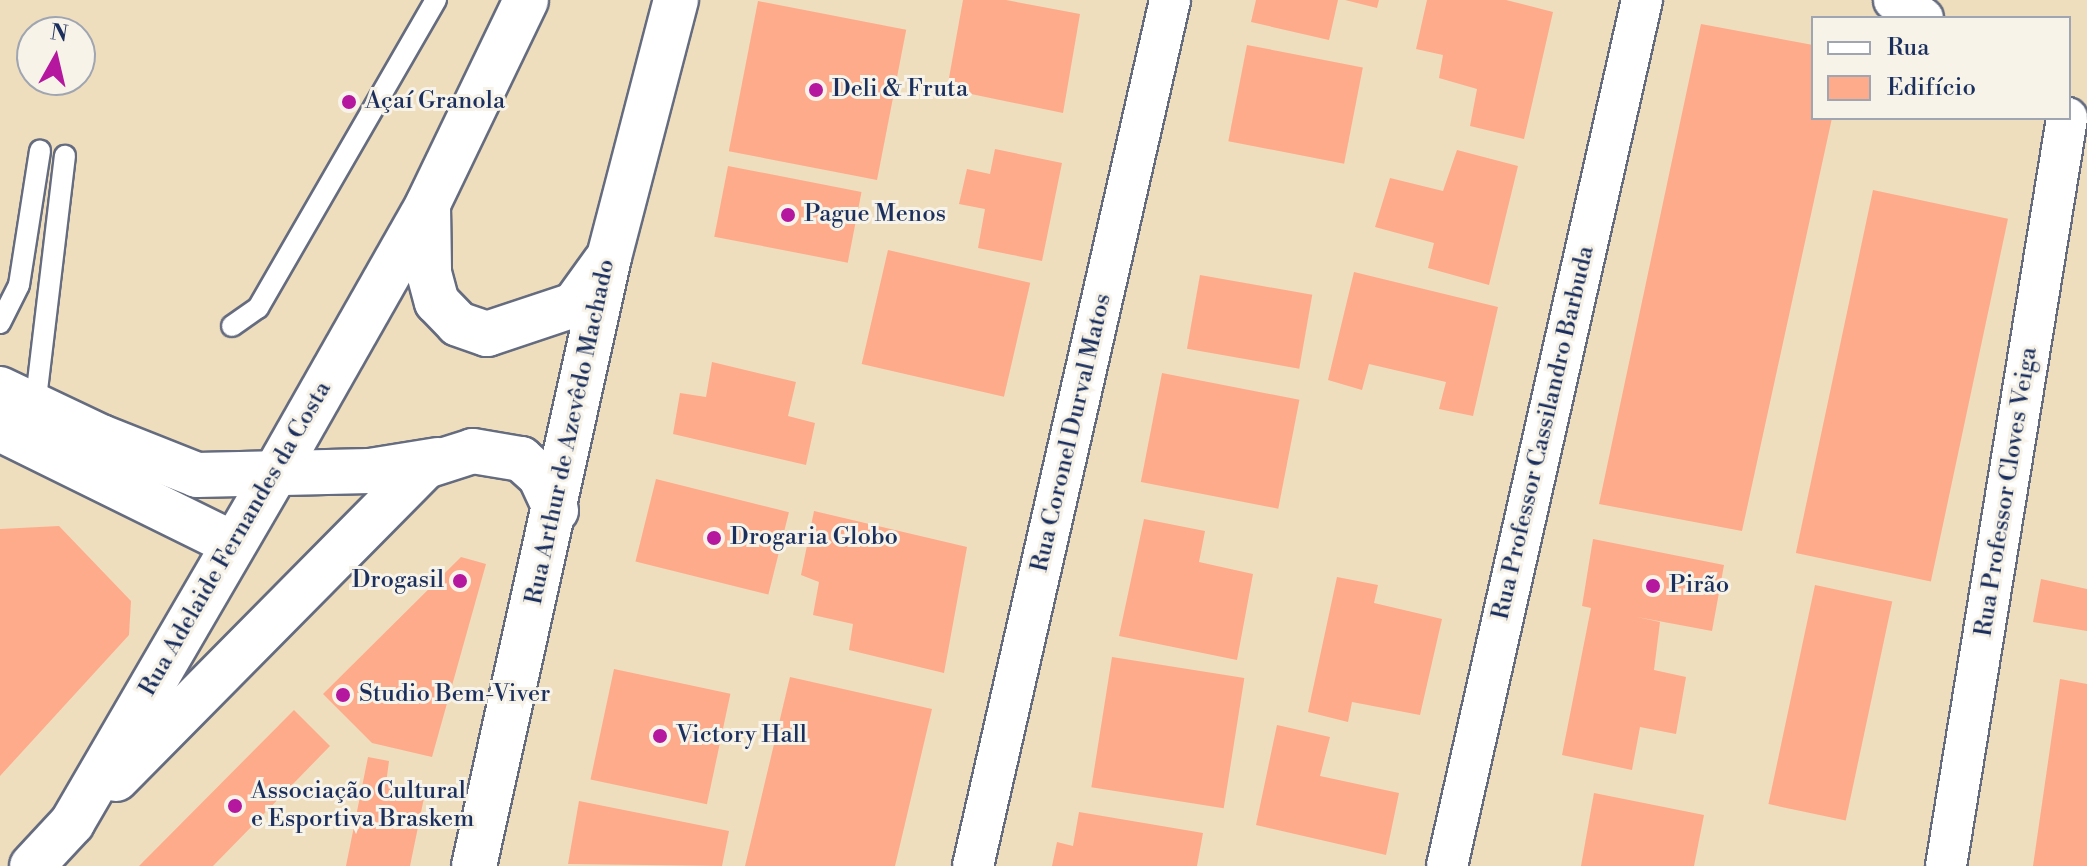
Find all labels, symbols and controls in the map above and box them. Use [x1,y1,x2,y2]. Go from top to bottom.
north arrow [16,16,96,96]
legend [1811,16,2071,120]
text: N [49,19,70,48]
text: Rua [1887,33,1929,63]
text: Edifício [1887,73,1976,103]
place label: Deli & Fruta [832,76,968,104]
marker: Deli & Fruta [807,81,825,99]
place label: Açaí Granola [365,88,505,116]
marker: Açaí Granola [340,93,358,111]
place label: Pague Menos [804,201,946,229]
marker: Pague Menos [779,206,797,224]
street label: Rua Professor Cassilandro Barbuda [1487,243,1601,623]
street label: Rua Arthur de Azevêdo Machado [520,257,622,607]
street label: Rua Coronel Durval Matos [1026,291,1118,575]
street label: Rua Professor Cloves Veiga [1970,345,2044,639]
street label: Rua Adelaide Fernandes da Costa [134,377,338,701]
place label: Drogaria Globo [730,524,898,552]
marker: Drogaria Globo [705,529,723,547]
place label: Drogasil [352,567,444,595]
marker: Drogasil [451,572,469,590]
place label: Pirão [1669,572,1729,600]
marker: Pirão [1644,577,1662,595]
place label: Studio Bem-Viver [359,681,550,709]
marker: Studio Bem-Viver [334,686,352,704]
place label: Victory Hall [676,722,807,750]
marker: Victory Hall [651,727,669,745]
place label: Associação Cultural e Esportiva Braskem [251,778,474,834]
marker: Associação Cultural e Esportiva Braskem [226,797,244,815]

